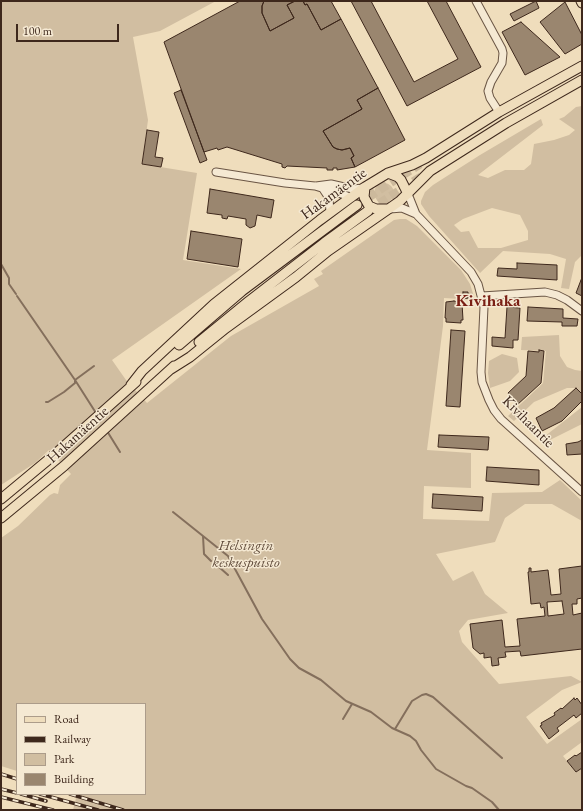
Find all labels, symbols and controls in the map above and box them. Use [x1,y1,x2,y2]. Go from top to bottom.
scale bar [18,16,121,42]
text: 100 m [23,23,52,39]
street label: Hakamäentie [298,164,370,224]
district label: Kivihaka [456,291,520,311]
street label: Kivihaantie [498,392,558,452]
street label: Hakamäentie [43,403,113,467]
park label: Helsingin keskuspuisto [212,537,280,572]
legend [16,703,146,795]
text: Road [54,711,79,727]
text: Railway [54,731,91,747]
text: Park [54,751,74,767]
text: Building [54,771,94,787]

